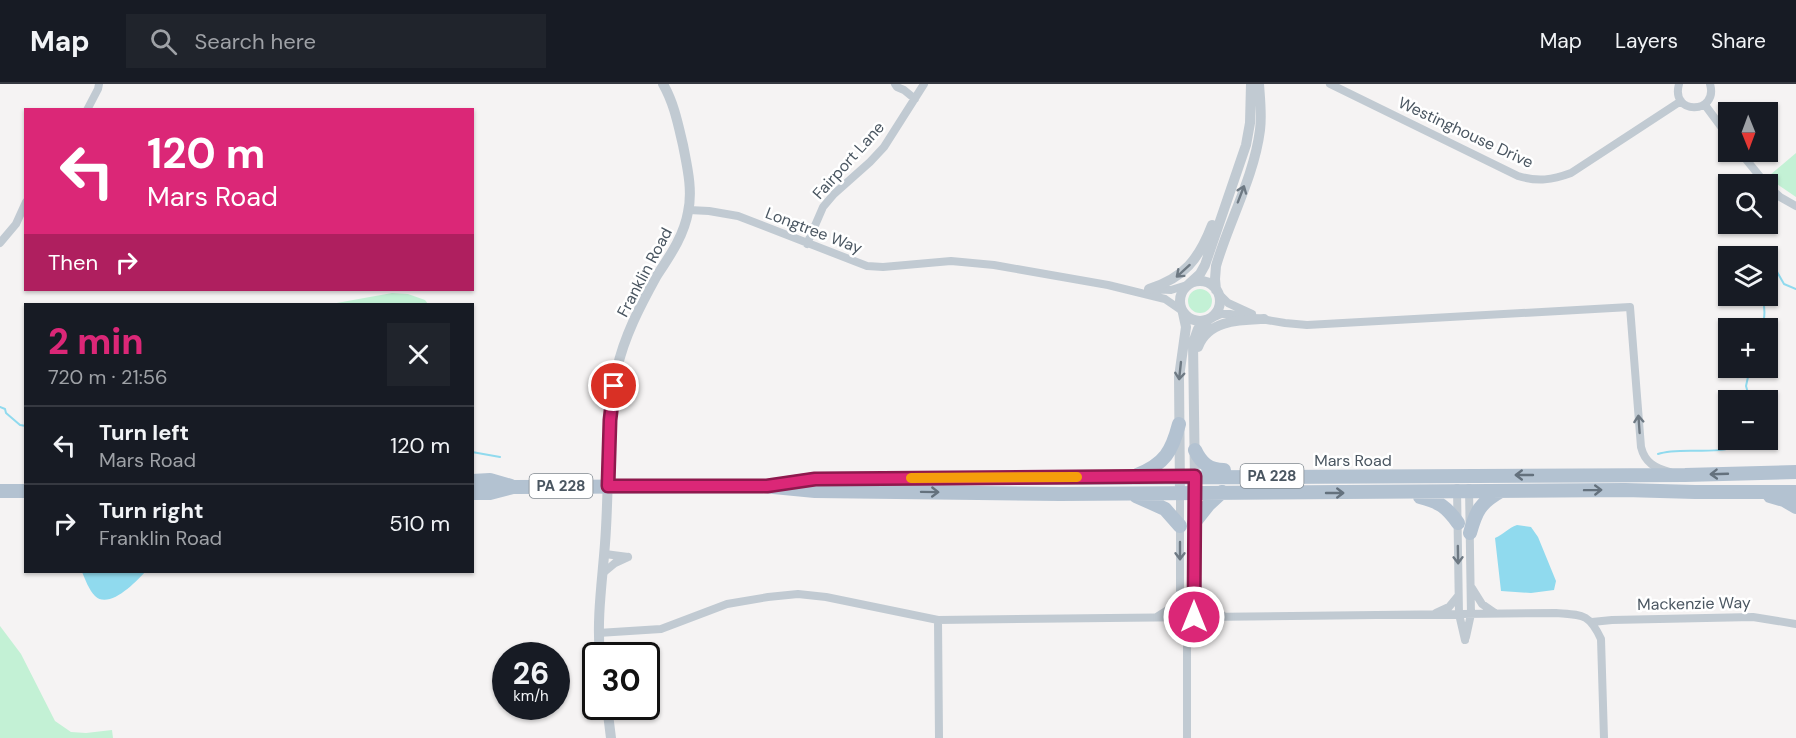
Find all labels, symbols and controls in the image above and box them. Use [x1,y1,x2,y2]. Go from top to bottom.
search box [126,14,546,68]
text: Map [30,23,90,60]
icon: search [147,25,180,58]
text: Search here [195,27,316,56]
text: Map [1540,27,1582,55]
text: Layers [1615,27,1678,55]
text: Share [1711,27,1766,55]
street label: Westinghouse Drive [1395,92,1537,173]
north arrow [1718,102,1778,162]
map controls [1718,102,1778,450]
street label: Fairport Lane [808,117,889,204]
text: 120 m [147,126,265,181]
icon: left [48,132,126,210]
button: search [1718,174,1778,234]
text: Mars Road [147,179,278,214]
one-way arrow [1236,185,1247,204]
street label: Longtree Way [762,202,865,259]
street label: Franklin Road [612,224,677,321]
icon: right [110,246,143,279]
button: layers [1718,246,1778,306]
text: Then [48,248,98,277]
one-way arrow [1176,264,1191,278]
text: 2 min [48,318,144,365]
button: + [1718,318,1778,378]
button: close [387,323,450,386]
pin [588,360,639,411]
one-way arrow [1174,360,1185,380]
text: 720 m · 21:56 [48,364,167,390]
icon: arrive [597,369,630,402]
button: − [1718,390,1778,450]
one-way arrow [1633,414,1644,434]
text: Turn left [99,418,189,447]
icon: left [48,429,81,462]
text: 120 m [390,431,450,460]
text: Mars Road [99,447,196,473]
street label: Mars Road [1314,450,1392,471]
road number: PA 228 [1240,464,1304,488]
one-way arrow [1710,468,1730,480]
one-way arrow [1515,469,1535,481]
road number: PA 228 [530,474,592,498]
one-way arrow [1582,484,1602,496]
one-way arrow [919,486,939,498]
one-way arrow [1324,487,1344,499]
text: Turn right [99,496,204,525]
icon: right [48,507,81,540]
text: 510 m [389,509,450,538]
text: Franklin Road [99,525,222,551]
one-way arrow [1174,541,1186,561]
one-way arrow [1452,544,1464,564]
position arrow [1162,585,1226,649]
street label: Mackenzie Way [1637,592,1751,615]
speed limit sign: 30 [582,642,660,720]
text: 26 [513,654,549,693]
text: km/h [513,686,549,706]

